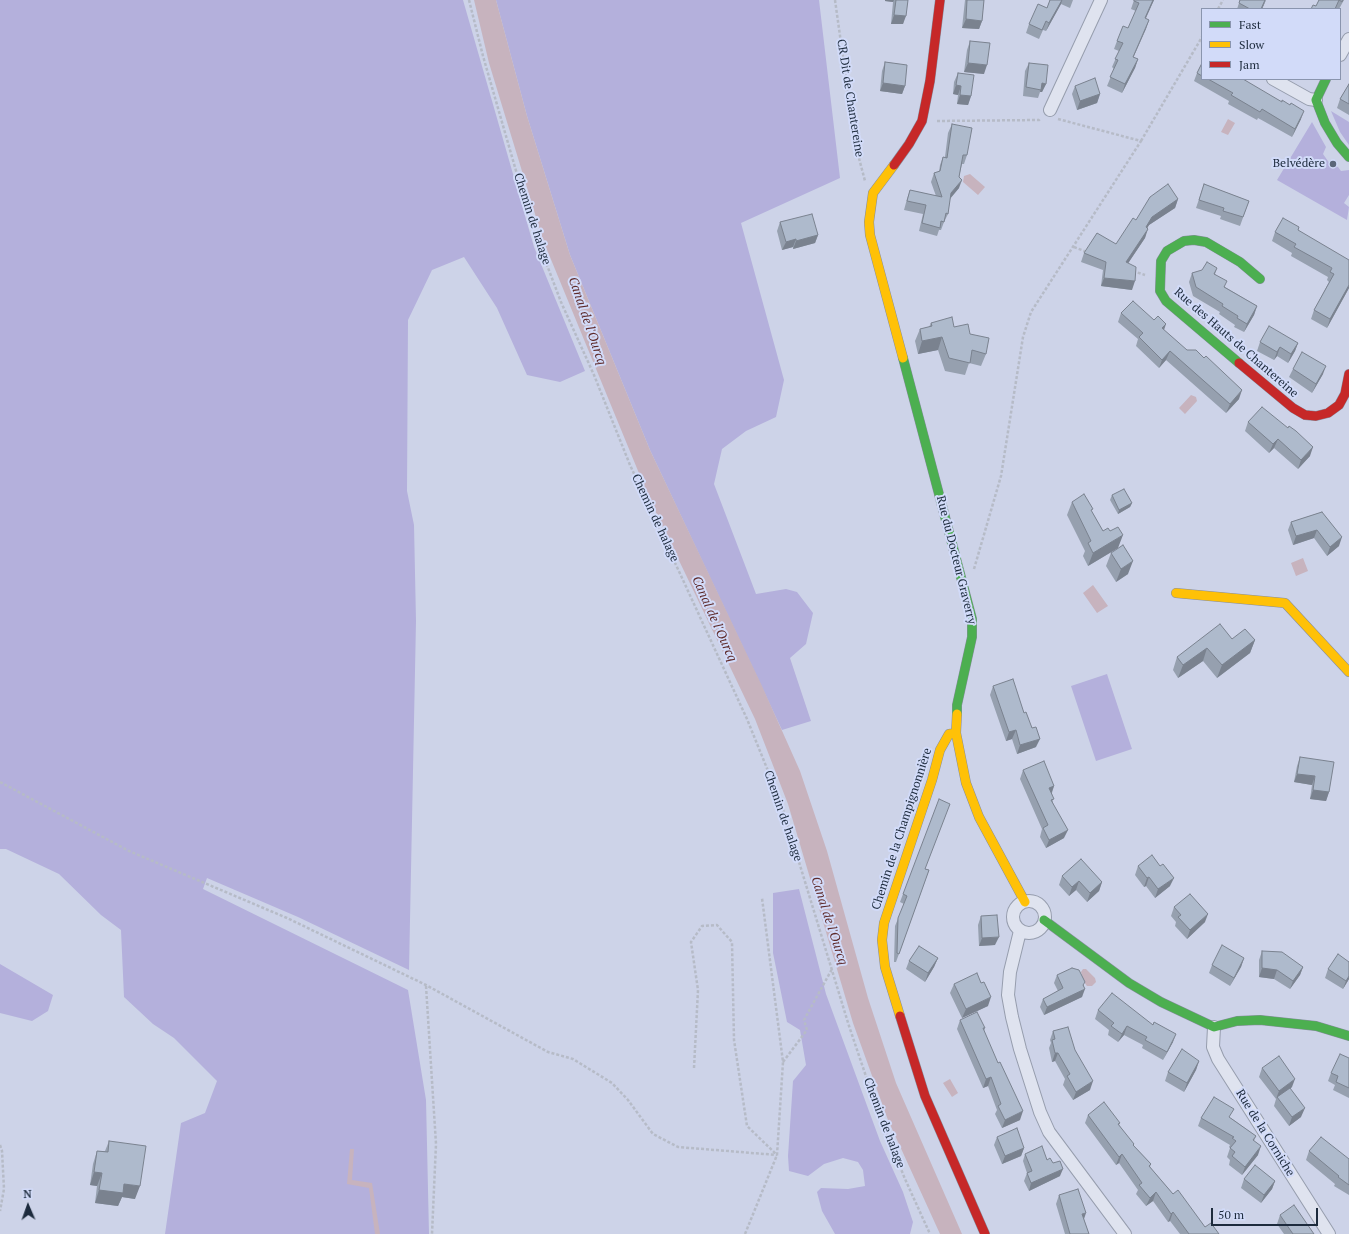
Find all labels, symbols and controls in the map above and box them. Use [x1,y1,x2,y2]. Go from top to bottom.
legend [1201,8,1341,80]
text: Fast [1239,17,1261,32]
text: Slow [1239,37,1264,52]
street label: CR Dit de Chantereine [834,38,866,158]
text: Jam [1239,57,1260,72]
place label: Belvédère [1273,157,1325,171]
marker: Belvédère [1328,159,1338,169]
street label: Chemin de halage [510,171,554,267]
water label: Canal de l'Ourcq [565,275,609,367]
street label: Rue des Hauts de Chantereine [1171,285,1301,401]
street label: Chemin de halage [628,472,682,564]
street label: Rue du Docteur Graverry [933,494,979,626]
water label: Canal de l'Ourcq [688,574,740,664]
street label: Chemin de la Champignonnière [869,746,935,912]
street label: Chemin de halage [761,768,805,864]
water label: Canal de l'Ourcq [807,875,851,967]
street label: Chemin de halage [860,1076,908,1170]
street label: Rue de la Corniche [1232,1087,1298,1179]
north arrow [8,1186,48,1226]
text: N [23,1187,32,1201]
scale bar [1213,1200,1320,1226]
text: 50 m [1218,1207,1244,1222]

